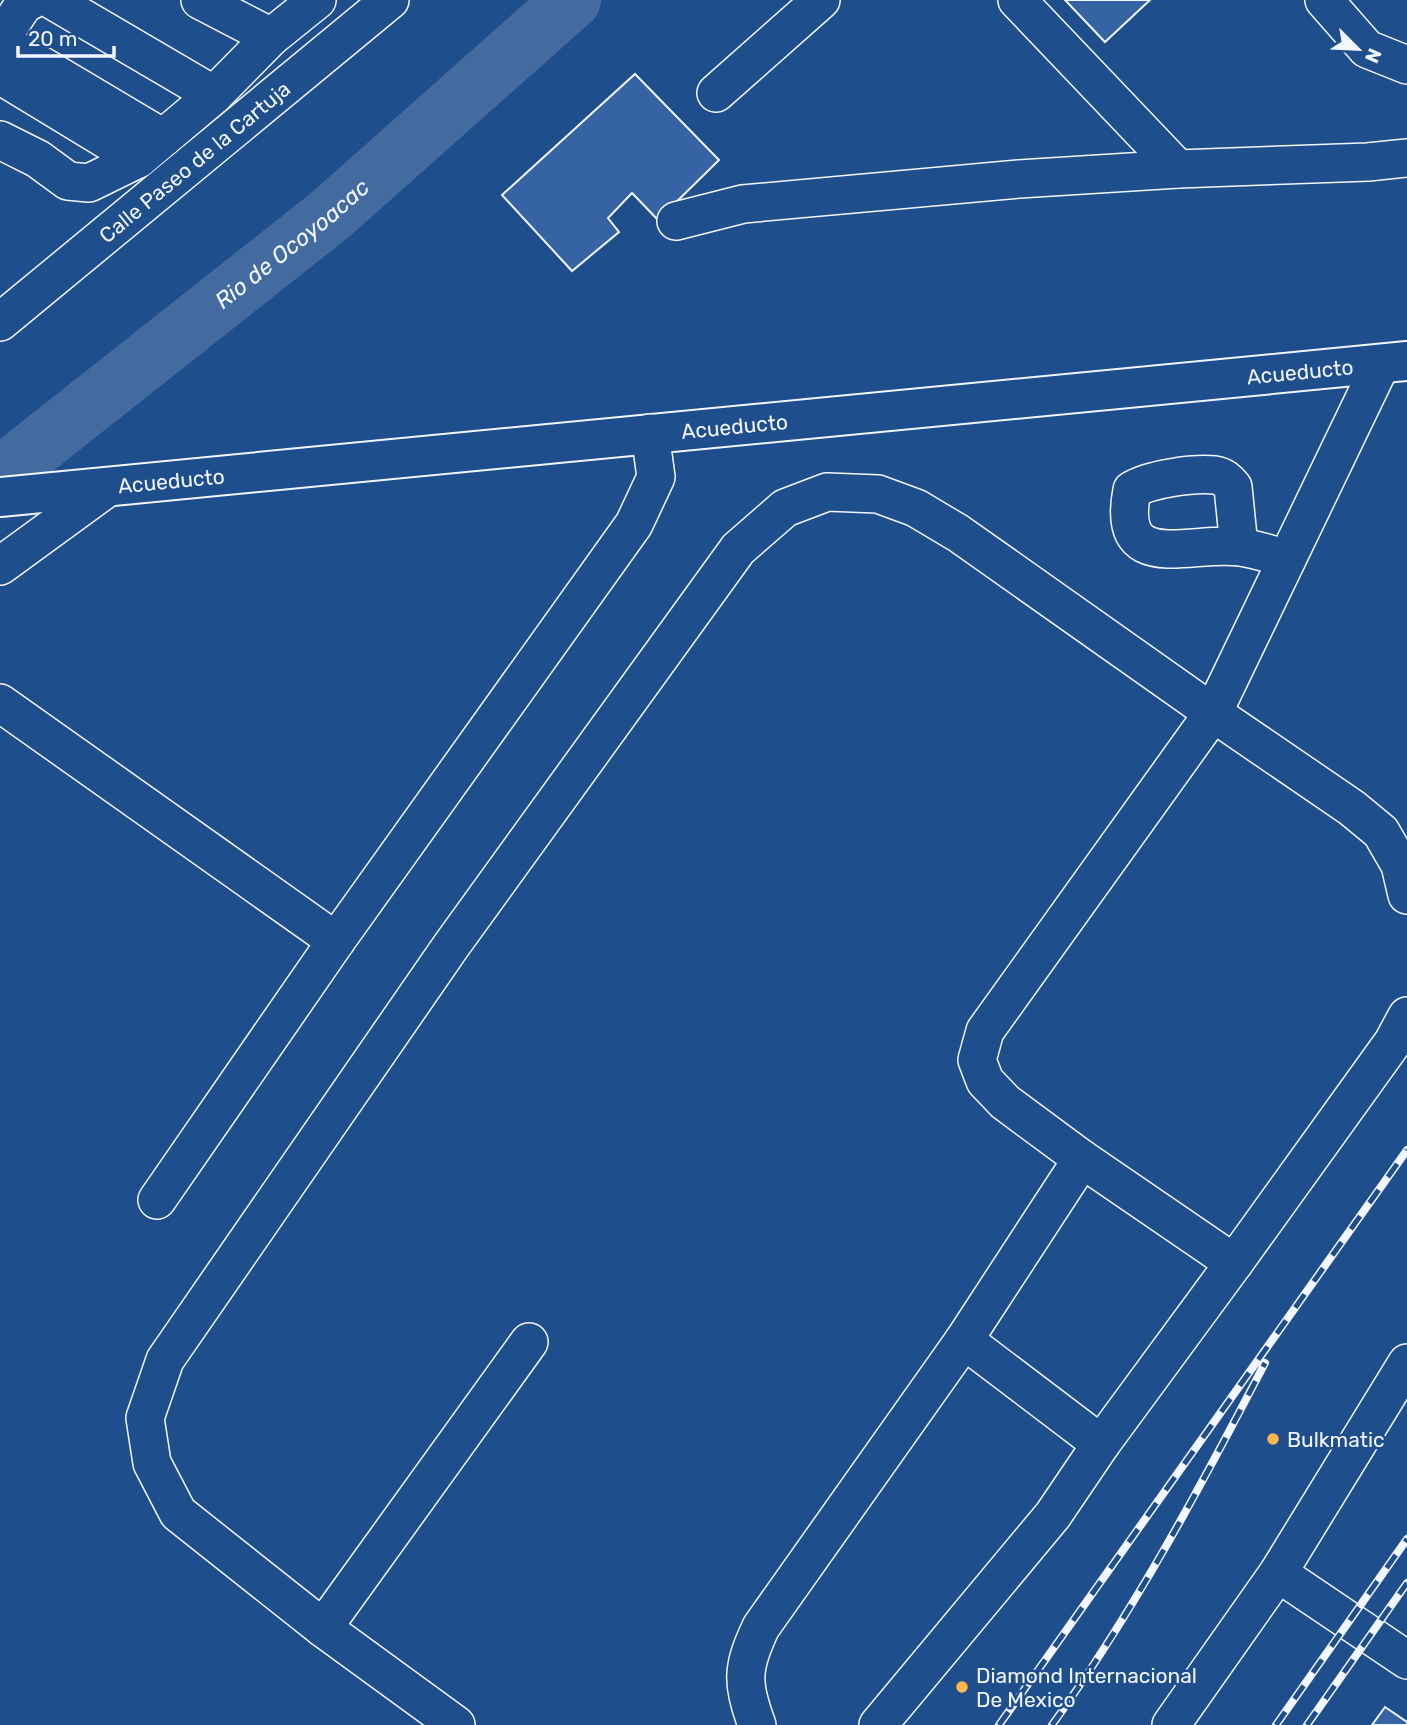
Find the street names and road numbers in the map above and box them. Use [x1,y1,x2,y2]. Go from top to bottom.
street label: Calle Paseo de la Cartuja [94,75,295,248]
street label: Acueducto [1245,354,1354,389]
street label: Acueducto [680,408,789,444]
street label: Acueducto [117,463,226,498]

